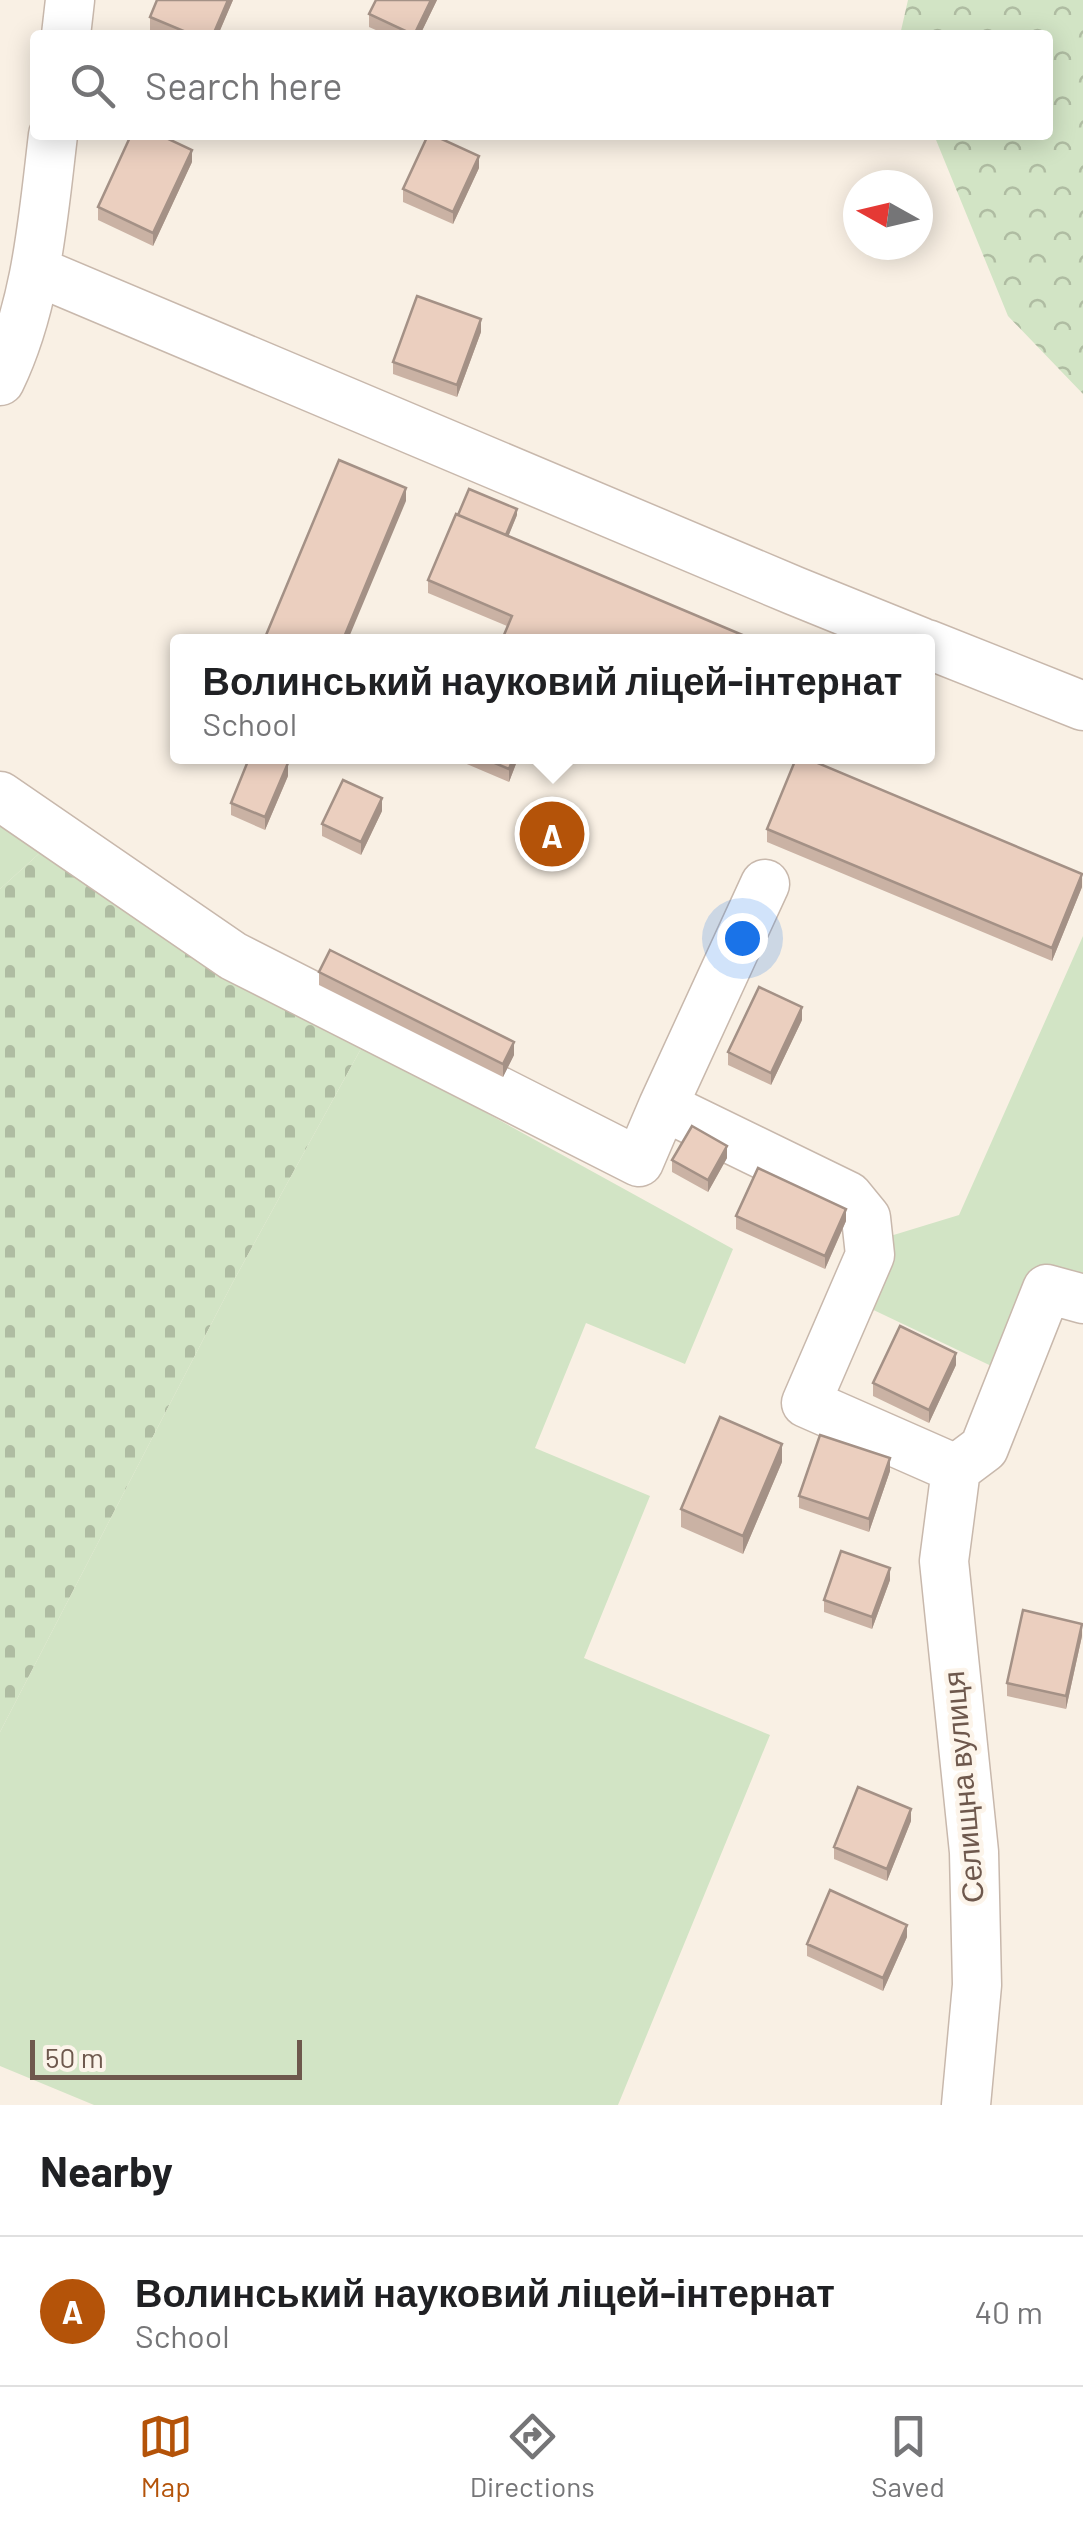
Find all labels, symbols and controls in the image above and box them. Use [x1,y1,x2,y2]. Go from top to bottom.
search box [30,30,1053,140]
icon: search [65,58,120,113]
text: Search here [145,62,343,108]
north arrow [843,170,933,260]
popup [170,634,935,764]
text: Волинський науковий ліцей-інтернат [203,657,902,703]
text: School [203,704,297,742]
pin: A [520,796,584,872]
your location [717,913,768,964]
street label: Селищна вулиця [934,1670,990,1905]
scale bar [30,2035,302,2080]
text: 50 m [45,2040,104,2074]
text: Nearby [40,2145,173,2195]
text: Волинський науковий ліцей-інтернат [135,2269,835,2315]
text: A [62,2292,83,2330]
text: 40 m [974,2292,1043,2330]
text: School [135,2316,230,2354]
tab: Map [138,2409,193,2503]
tab: Directions [470,2409,595,2503]
tab: Saved [871,2409,945,2503]

